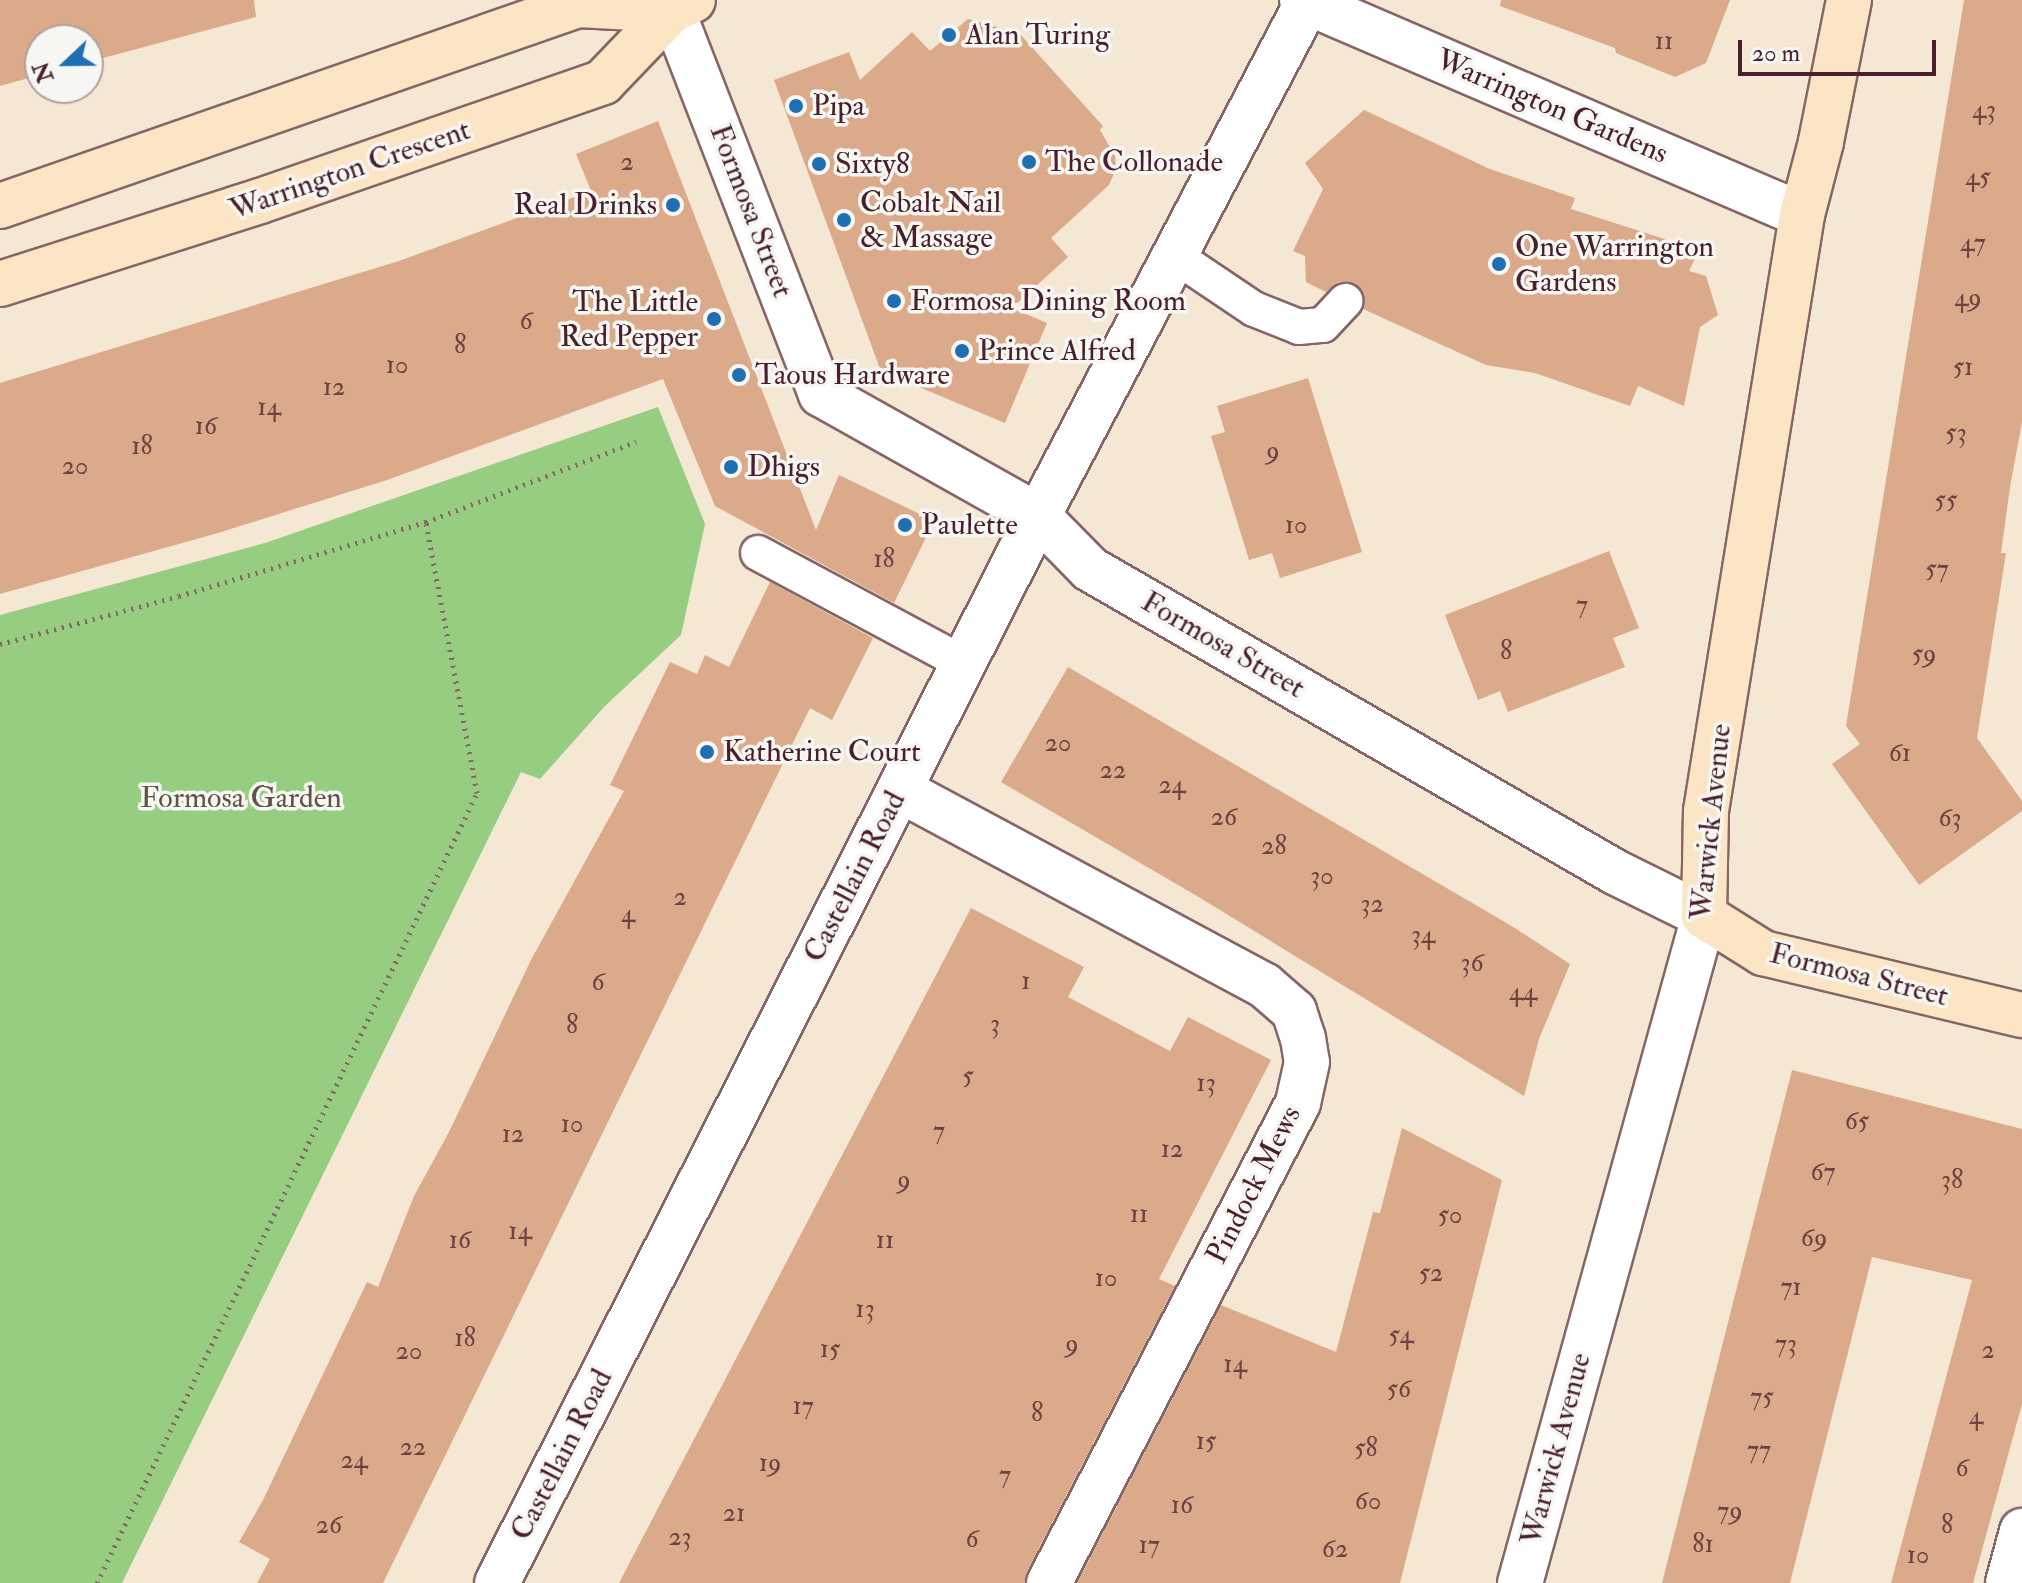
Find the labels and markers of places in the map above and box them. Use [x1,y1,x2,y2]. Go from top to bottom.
place label: Alan Turing [965,17,1110,53]
marker: Alan Turing [940,26,958,44]
place label: Pipa [812,88,865,124]
marker: Pipa [787,97,805,115]
place label: The Collonade [1045,144,1223,180]
place label: Sixty8 [835,146,910,182]
marker: The Collonade [1020,153,1038,171]
marker: Sixty8 [810,155,828,173]
place label: Cobalt Nail & Massage [860,185,1001,256]
place label: Real Drinks [513,187,657,223]
marker: Real Drinks [664,196,682,214]
marker: Cobalt Nail & Massage [835,211,853,229]
place label: One Warrington Gardens [1515,229,1714,300]
marker: One Warrington Gardens [1490,255,1508,273]
place label: Formosa Dining Room [910,283,1186,319]
place label: The Little Red Pepper [560,284,698,354]
marker: Formosa Dining Room [885,292,903,310]
marker: The Little Red Pepper [705,310,723,328]
place label: Prince Alfred [978,333,1136,369]
marker: Prince Alfred [953,342,971,360]
place label: Taous Hardware [755,357,950,393]
marker: Taous Hardware [730,366,748,384]
place label: Dhigs [747,449,820,485]
marker: Dhigs [722,458,740,476]
place label: Paulette [921,507,1018,543]
marker: Paulette [896,516,914,534]
place label: Katherine Court [723,734,921,770]
marker: Katherine Court [698,743,716,761]

